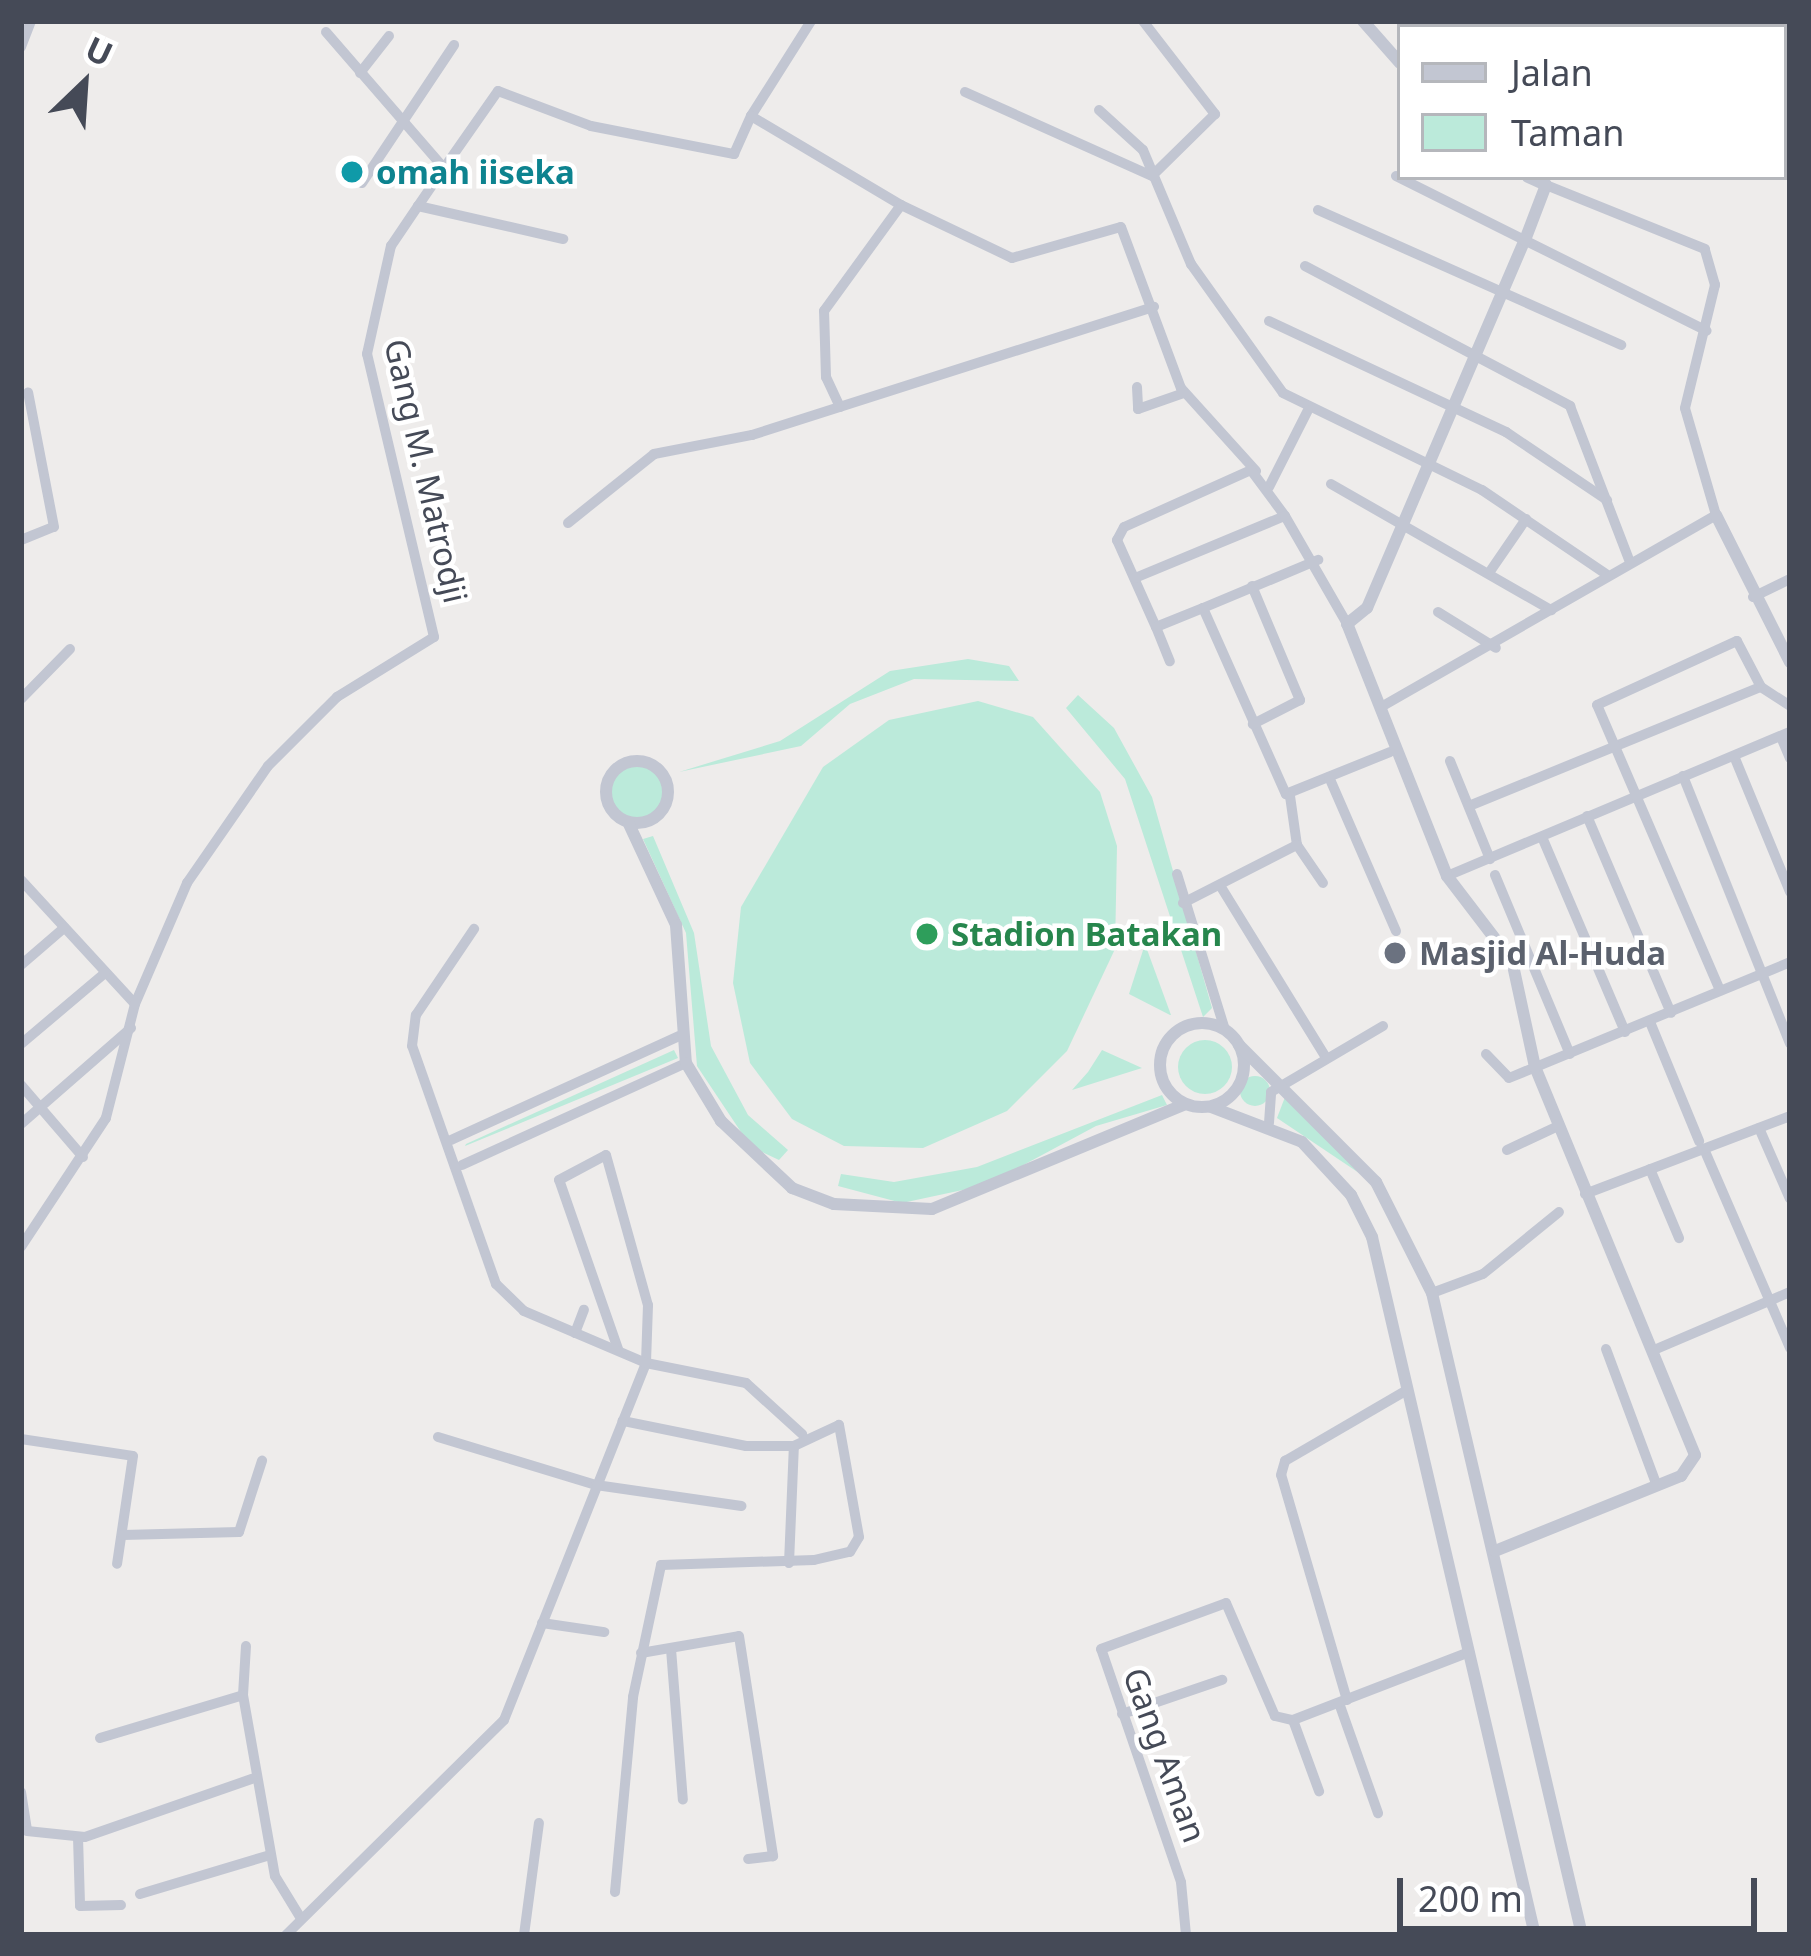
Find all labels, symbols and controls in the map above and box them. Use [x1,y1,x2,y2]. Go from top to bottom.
north arrow [24,24,144,144]
legend [1397,24,1787,180]
text: U [79,25,120,77]
text: Jalan [1511,48,1593,97]
text: Taman [1511,108,1624,157]
place label: omah iiseka [376,152,575,192]
marker: omah iiseka [339,159,365,185]
street label: Gang M. Matrodji [376,335,476,607]
place label: Stadion Batakan [951,914,1222,954]
marker: Stadion Batakan [914,921,940,947]
place label: Masjid Al-Huda [1419,933,1666,973]
marker: Masjid Al-Huda [1382,940,1408,966]
street label: Gang Aman [1115,1662,1215,1848]
scale bar [1403,1854,1763,1928]
text: 200 m [1418,1874,1523,1923]

